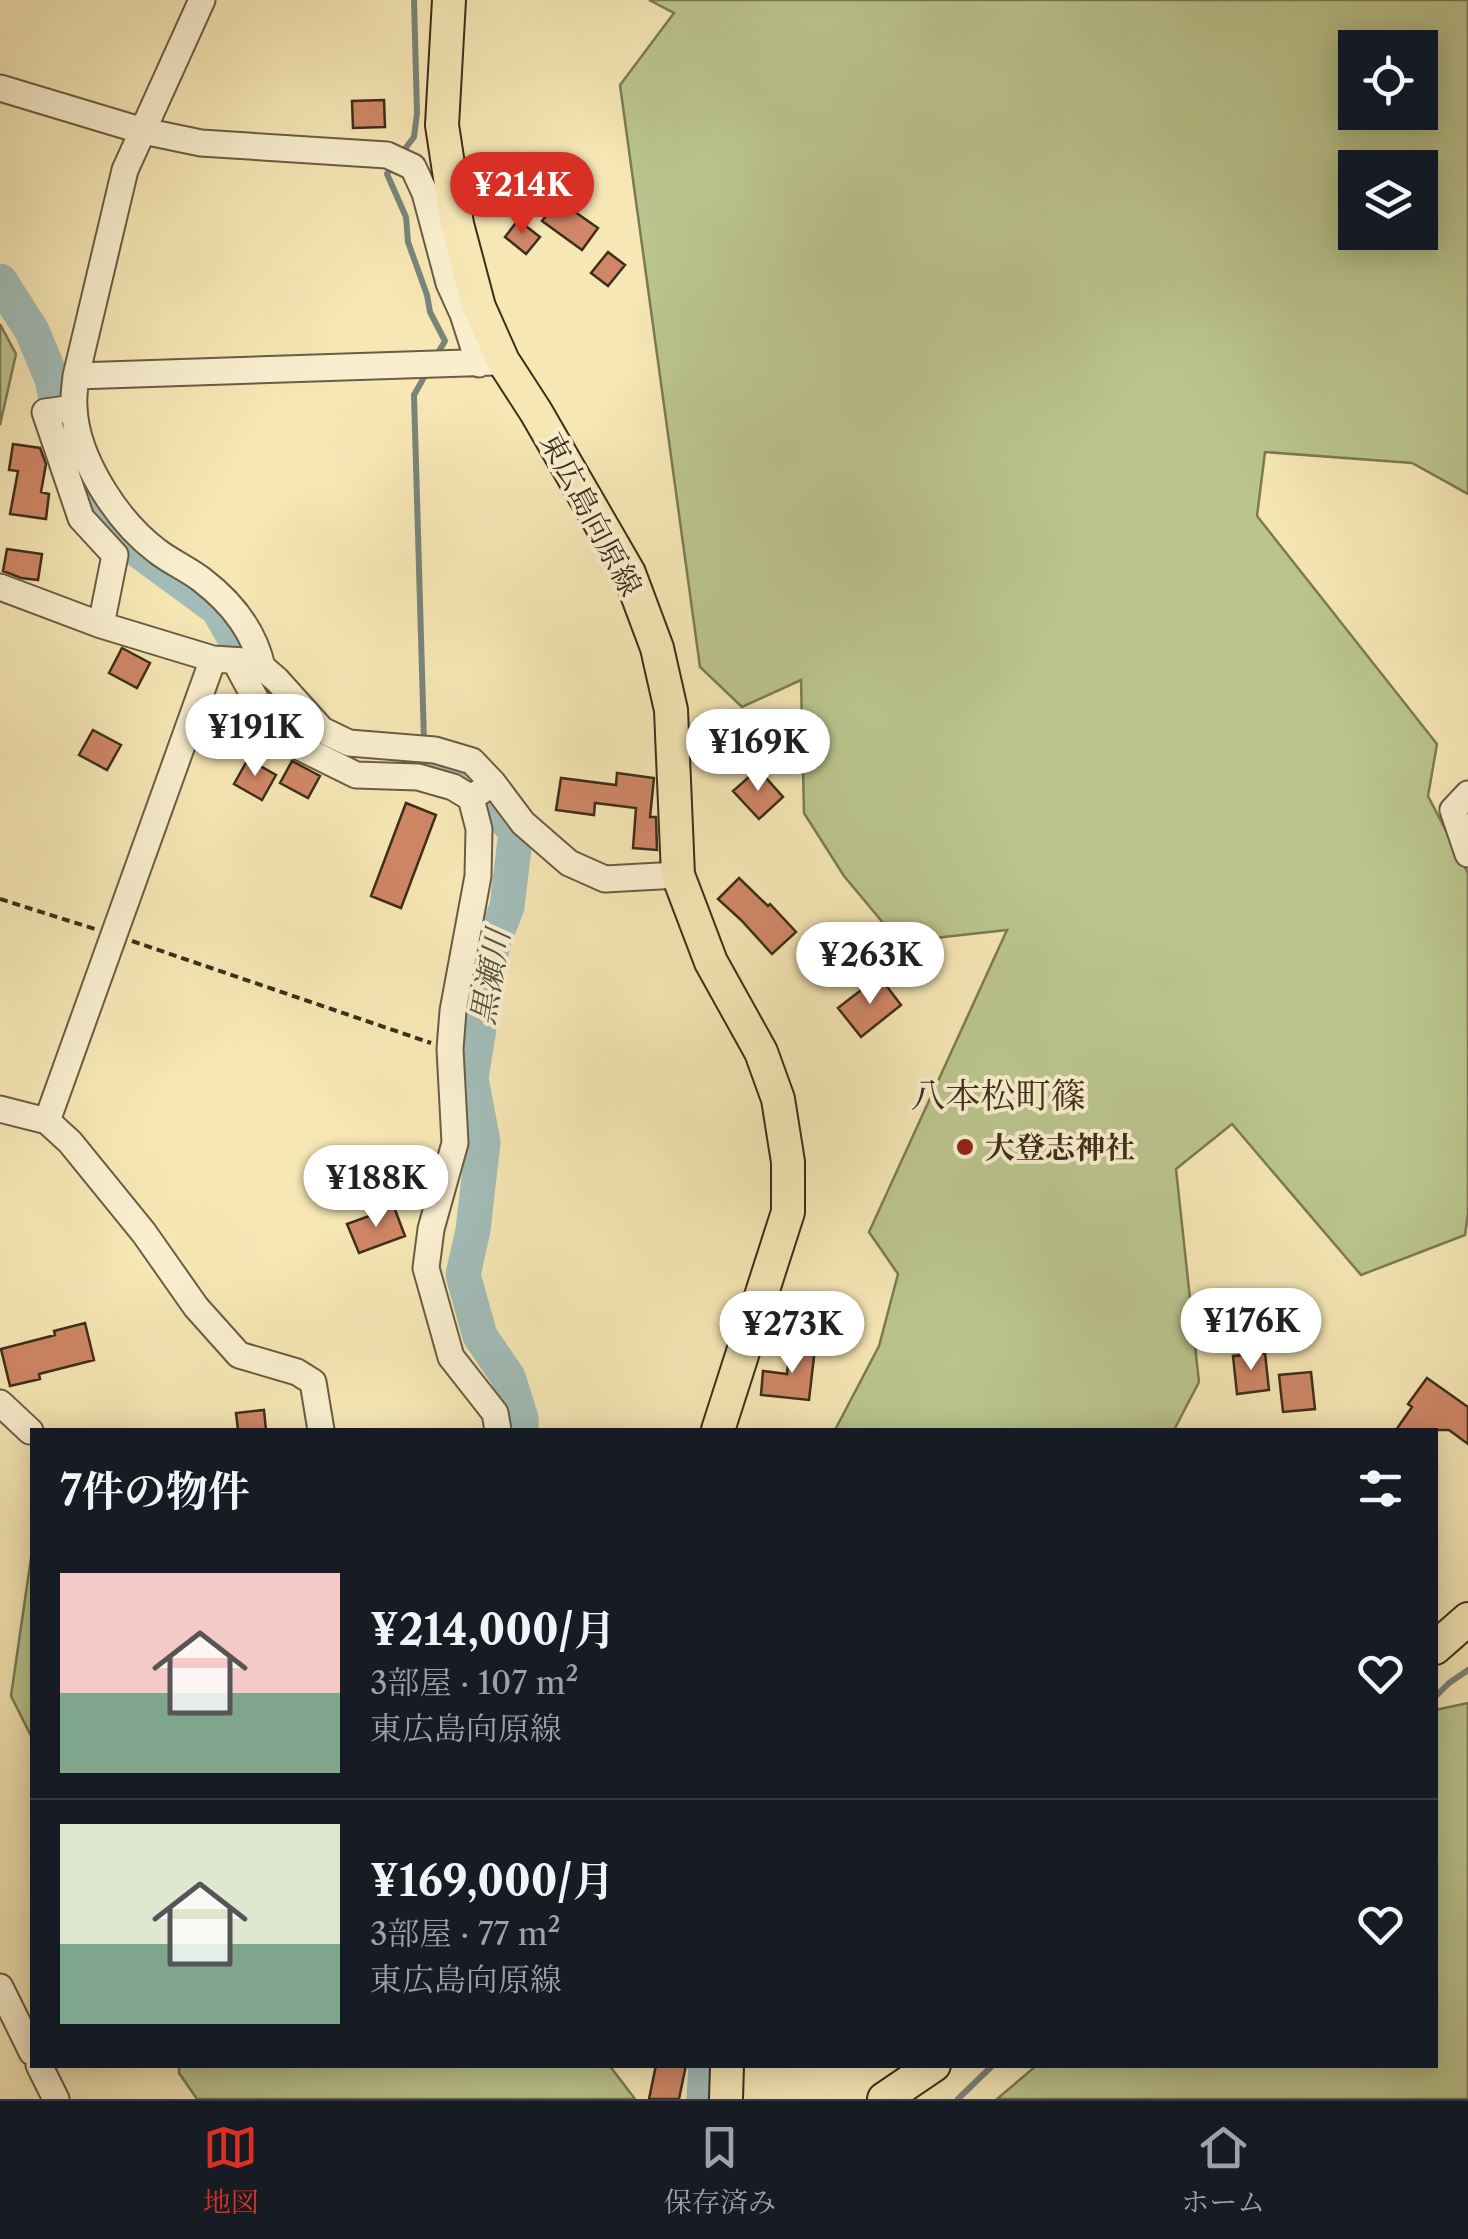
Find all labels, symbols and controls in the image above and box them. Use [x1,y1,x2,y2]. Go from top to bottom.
map controls [1338,30,1438,250]
button: locate [1338,30,1438,130]
button: layers [1338,150,1438,250]
pin: ¥214K [452,152,592,237]
text: ¥214K [472,165,572,204]
street label: 東広島向原線 [532,426,650,602]
pin: ¥191K [185,694,325,779]
text: ¥191K [207,707,303,746]
pin: ¥169K [688,709,828,794]
text: ¥169K [708,722,808,761]
pin: ¥263K [800,922,940,1007]
water label: 黒瀬川 [462,923,518,1028]
text: ¥263K [818,935,922,974]
district label: 八本松町篠 [910,1074,1086,1117]
place label: 大登志神社 [985,1129,1135,1166]
marker: 大登志神社 [954,1136,976,1158]
pin: ¥188K [306,1145,446,1230]
text: ¥188K [325,1158,427,1197]
pin: ¥176K [1181,1288,1321,1373]
pin: ¥273K [722,1291,862,1376]
text: ¥176K [1203,1301,1299,1340]
text: ¥273K [741,1304,843,1343]
icon: filters [1353,1461,1408,1516]
text: 7件の物件 [60,1465,250,1517]
text: ¥214,000/月 [370,1604,616,1656]
icon: home [140,1613,260,1733]
icon: heart [1353,1646,1408,1701]
text: 3部屋 · 107 m² [370,1663,579,1702]
text: 東広島向原線 [370,1709,562,1748]
text: ¥169,000/月 [370,1855,614,1907]
icon: home [140,1864,260,1984]
icon: heart [1353,1897,1408,1952]
text: 3部屋 · 77 m² [370,1914,561,1953]
text: 東広島向原線 [370,1960,562,1999]
tab: 地図 [203,2120,259,2220]
tab: 保存済み [664,2120,776,2220]
tab: ホーム [1181,2120,1265,2220]

